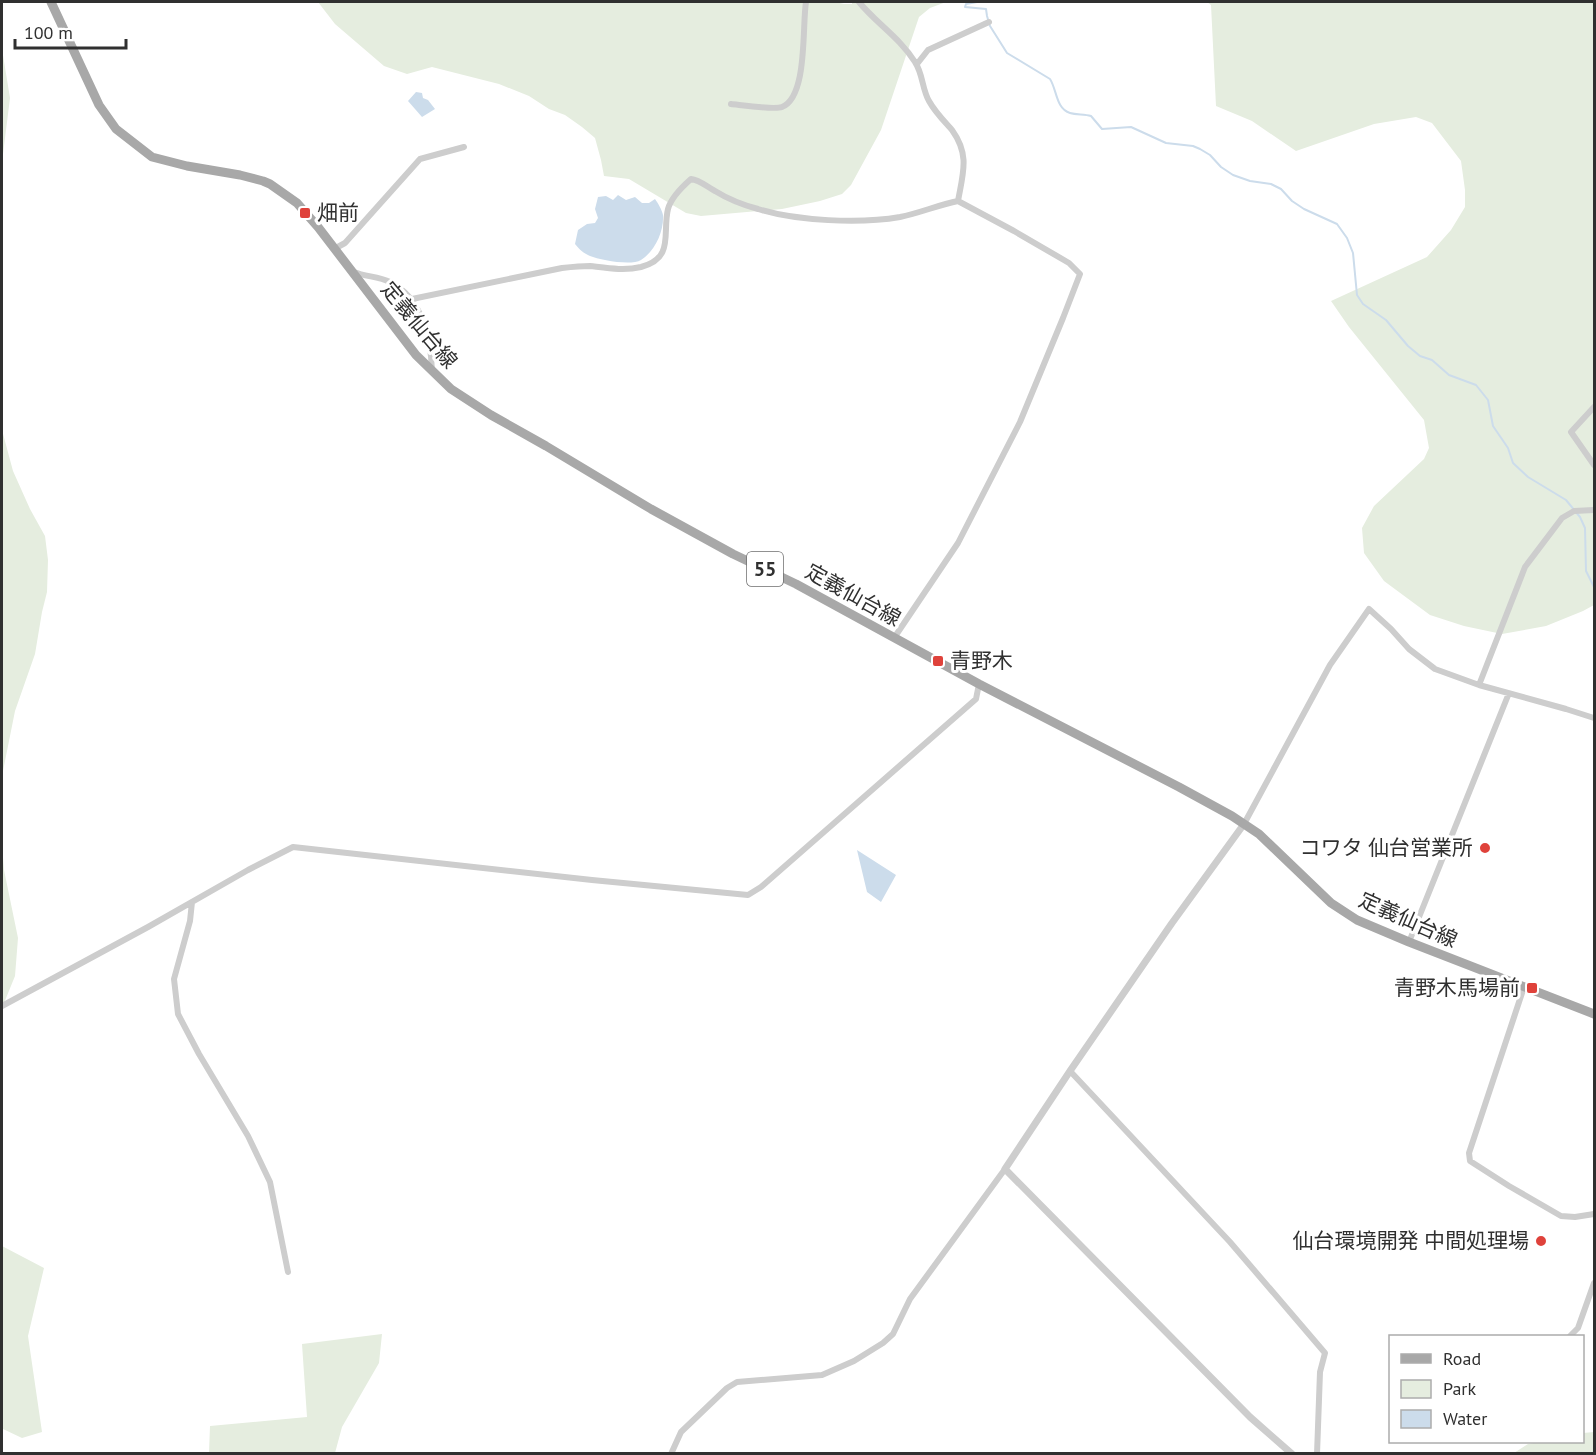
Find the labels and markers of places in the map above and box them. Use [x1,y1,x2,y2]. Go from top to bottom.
place label: 畑前 [317,199,359,226]
marker: 畑前 [298,206,312,220]
place label: 青野木 [950,647,1013,674]
marker: 青野木 [931,654,945,668]
place label: コワタ 仙台営業所 [1299,834,1473,861]
marker: コワタ 仙台営業所 [1478,841,1492,855]
place label: 青野木馬場前 [1394,974,1520,1001]
marker: 青野木馬場前 [1525,981,1539,995]
place label: 仙台環境開発 中間処理場 [1292,1227,1529,1254]
marker: 仙台環境開発 中間処理場 [1534,1234,1548,1248]

